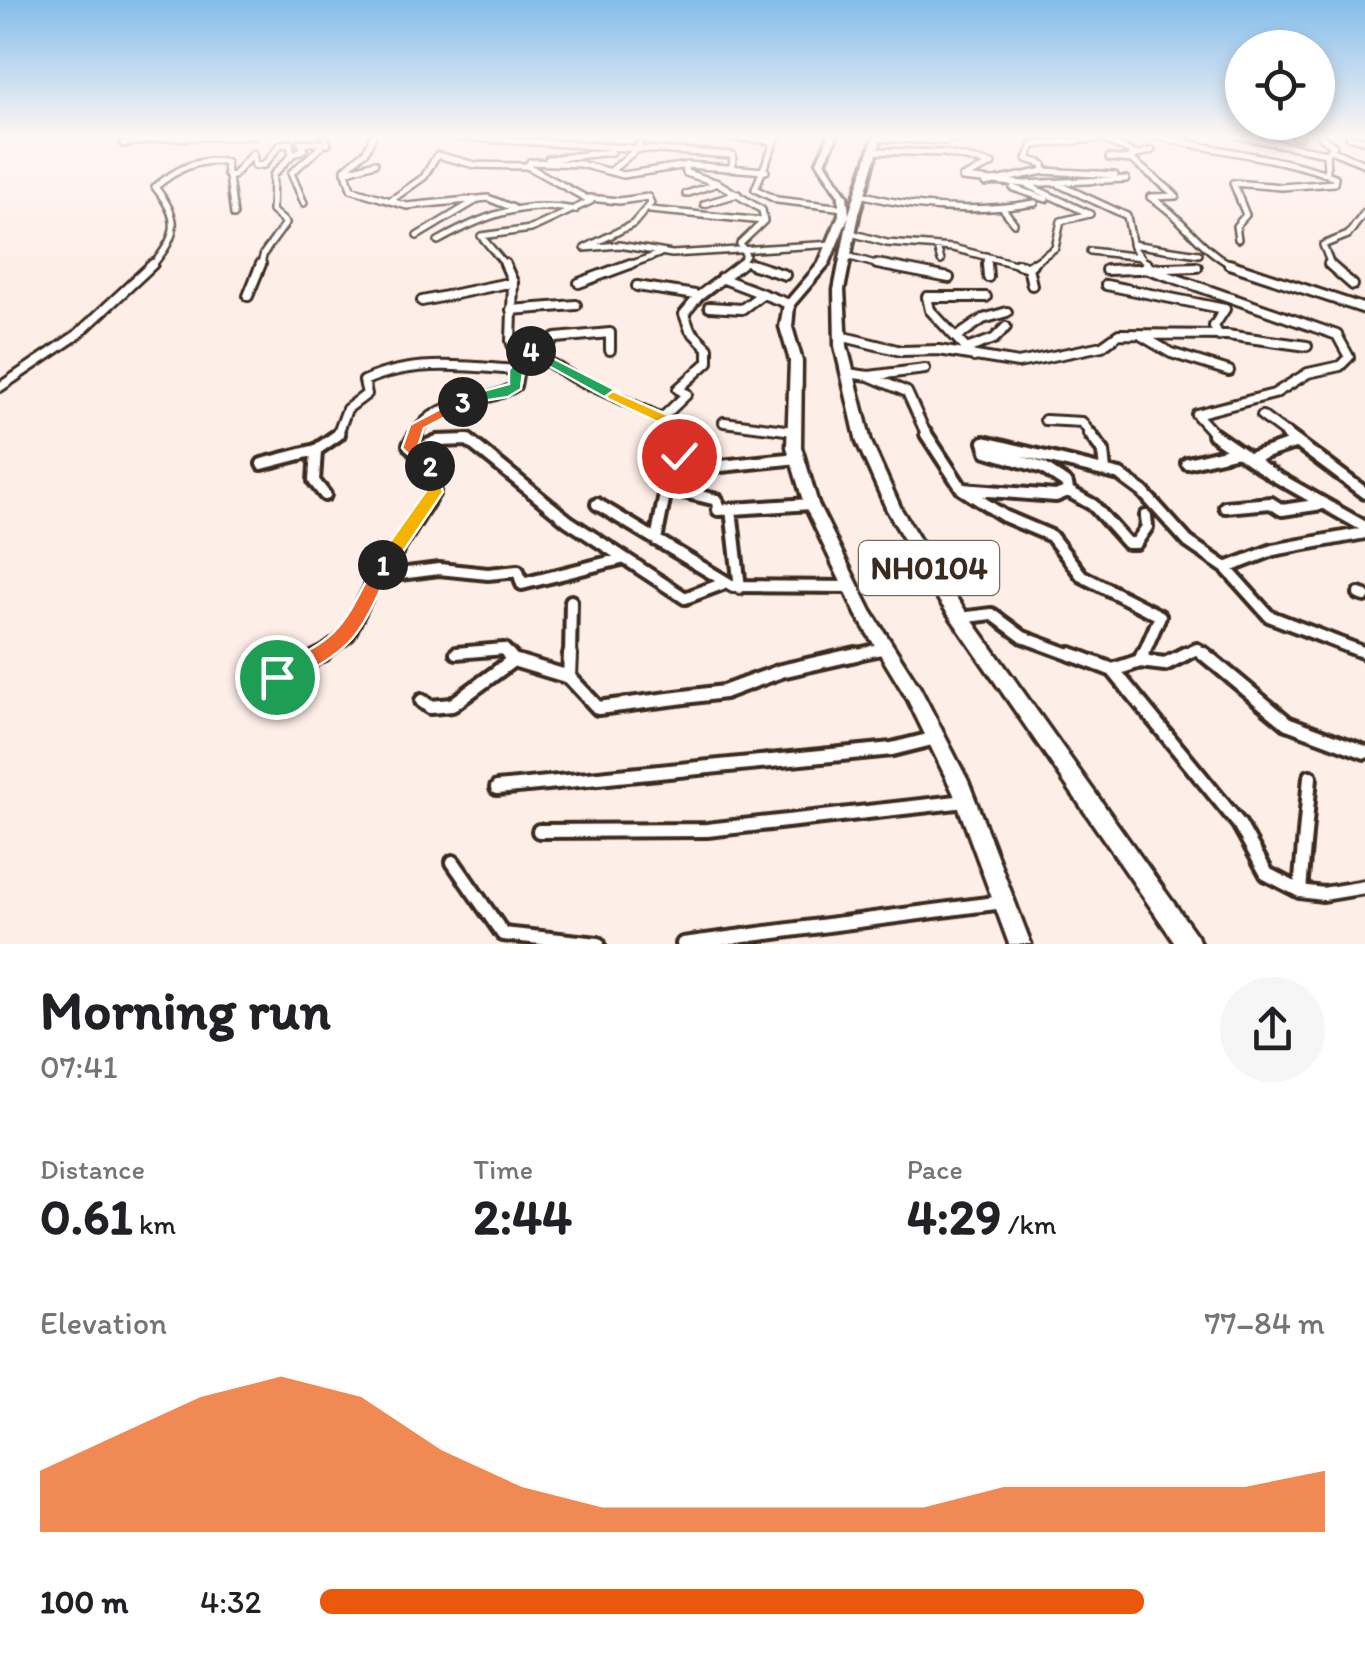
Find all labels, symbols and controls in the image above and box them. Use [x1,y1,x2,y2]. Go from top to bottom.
map controls [1225,30,1335,140]
button: locate [1225,30,1335,140]
pin: 4 [506,326,556,376]
text: 4 [523,334,539,368]
pin: 3 [438,377,488,427]
text: 3 [455,385,471,419]
pin [637,414,722,499]
icon: check [652,429,707,484]
pin: 2 [405,441,455,491]
text: 2 [423,449,437,483]
pin: 1 [358,540,408,590]
road number: NH0104 [859,541,999,595]
text: 1 [377,548,390,582]
pin [235,635,320,720]
icon: arrive [250,650,305,705]
text: Morning run [40,977,331,1043]
button: share [1220,977,1325,1082]
text: 07:41 [40,1048,118,1086]
text: Distance [40,1152,145,1186]
text: Time [473,1152,533,1186]
text: Pace [907,1152,963,1186]
text: 0.61 [40,1186,133,1247]
text: 2:44 [473,1186,572,1247]
text: 4:29 [907,1186,1001,1247]
text: km [133,1207,176,1241]
text: /km [1001,1207,1057,1241]
text: Elevation [40,1304,167,1342]
text: 77–84 m [1205,1304,1325,1342]
text: 100 m [40,1583,128,1621]
text: 4:32 [200,1583,261,1621]

